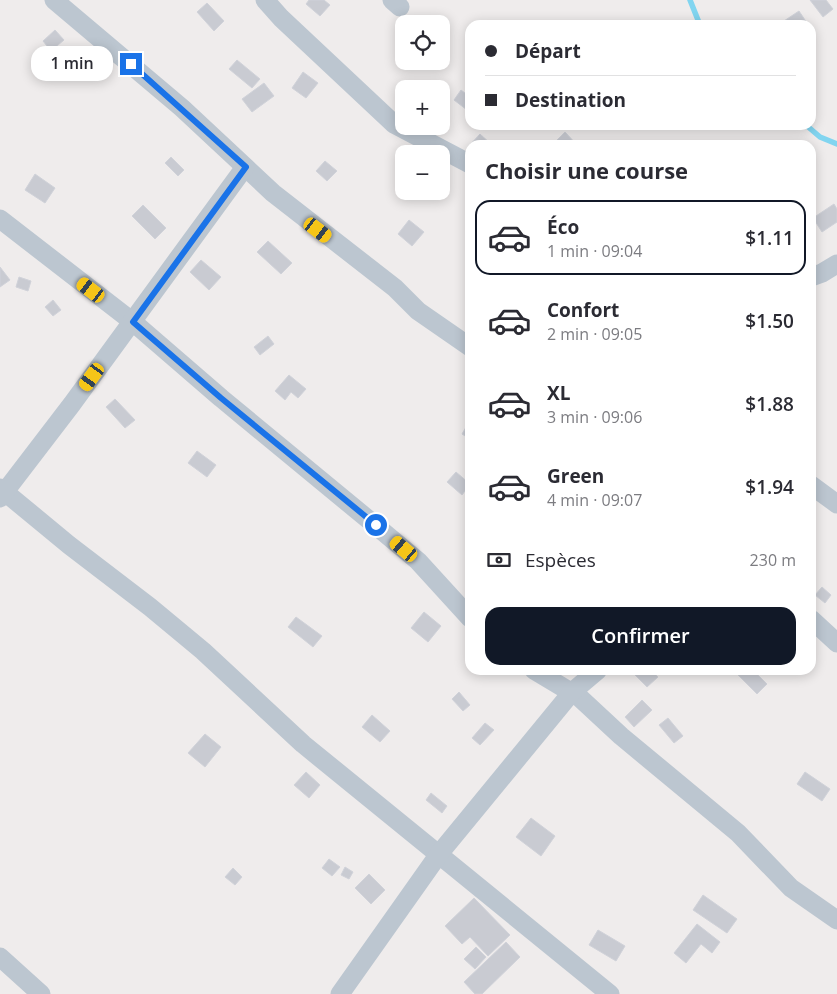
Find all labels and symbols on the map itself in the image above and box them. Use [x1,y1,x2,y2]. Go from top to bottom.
callout: 1 min [31,46,114,82]
route end [120,53,142,75]
car [301,215,334,245]
car [74,275,107,305]
car [77,360,106,394]
route start [365,514,387,536]
car [387,534,420,564]

